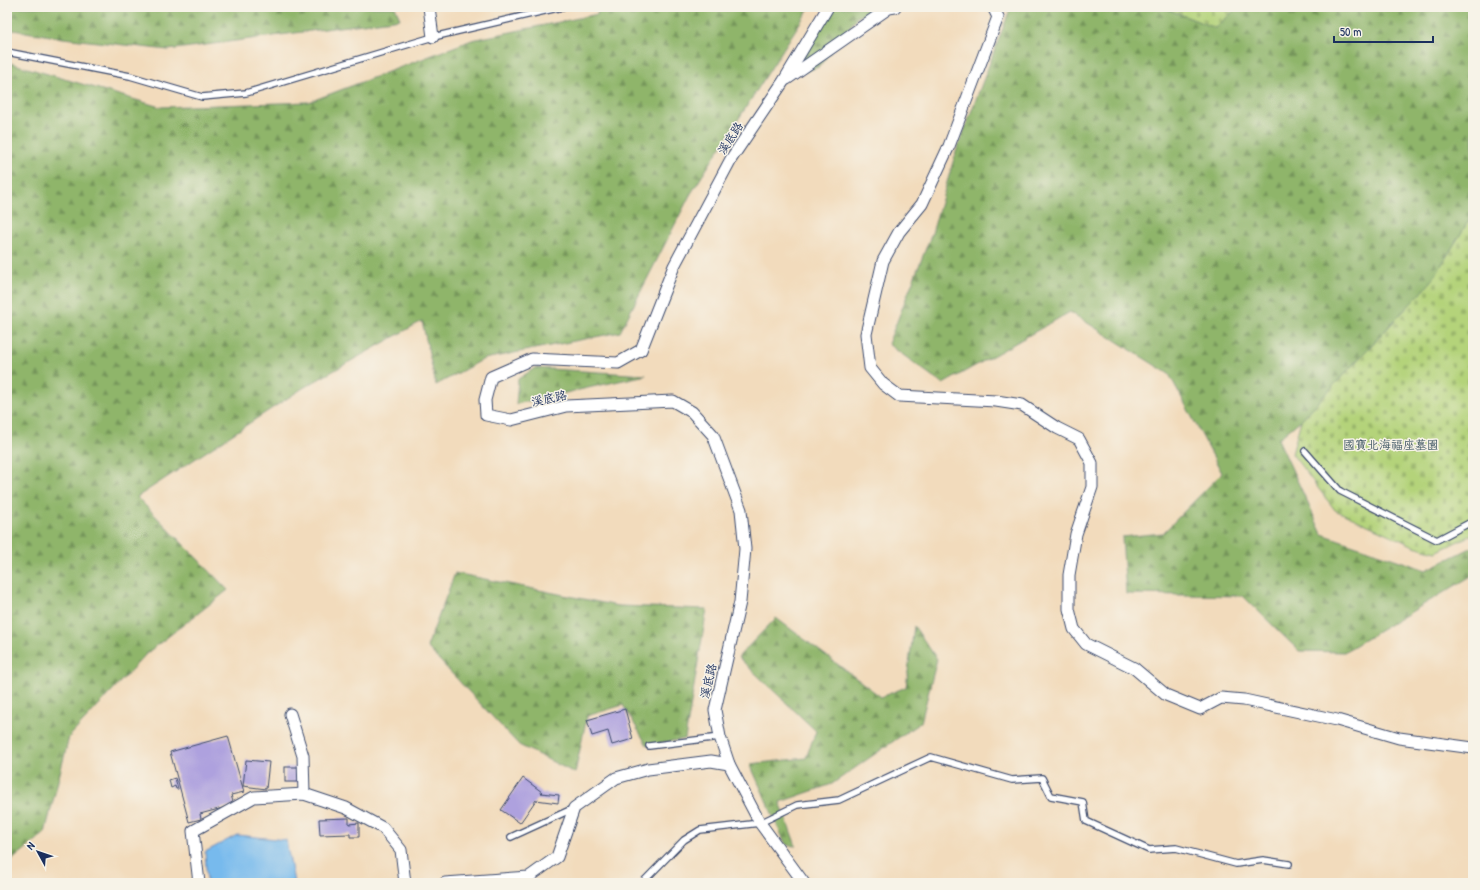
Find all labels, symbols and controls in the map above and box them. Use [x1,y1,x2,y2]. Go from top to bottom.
scale bar [1334,18,1433,44]
text: 50 m [1340,23,1361,40]
street label: 溪底路 [713,118,747,158]
street label: 溪底路 [530,386,568,410]
park label: 國寶北海福座墓園 [1343,436,1439,453]
street label: 溪底路 [696,662,720,700]
north arrow [18,832,58,872]
text: N [23,839,38,852]

